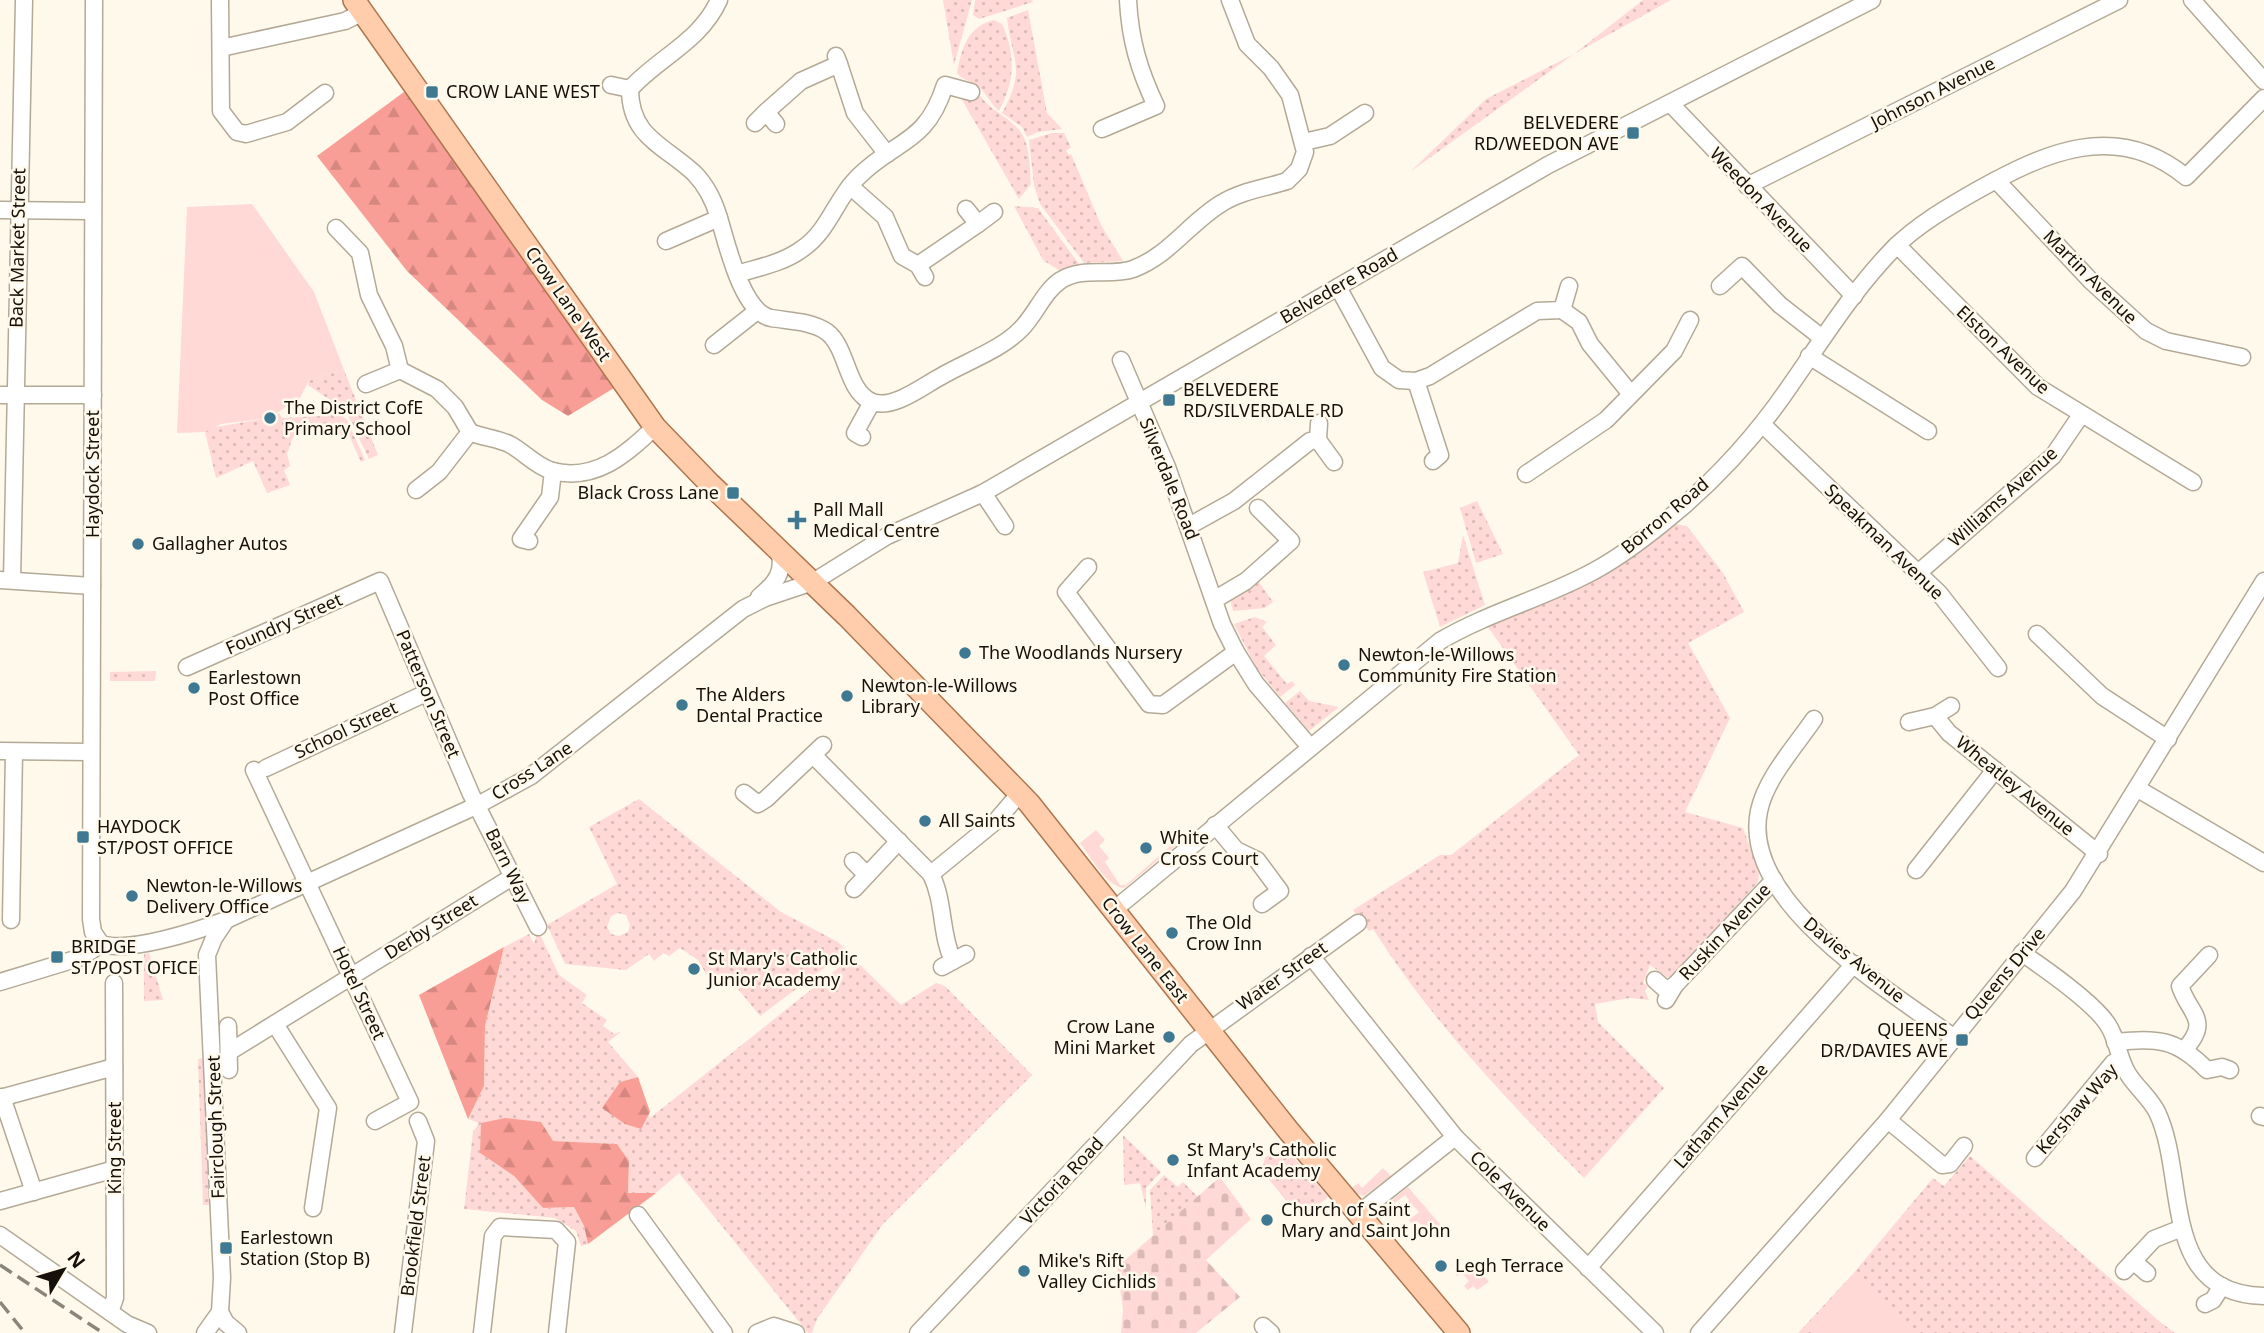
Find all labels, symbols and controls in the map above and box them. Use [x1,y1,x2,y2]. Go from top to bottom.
street label: Johnson Avenue [1864,50,1999,135]
place label: CROW LANE WEST [446,79,600,103]
marker: CROW LANE WEST [424,84,440,100]
place label: BELVEDERE RD/WEEDON AVE [1474,110,1619,155]
marker: BELVEDERE RD/WEEDON AVE [1625,125,1641,141]
street label: Weedon Avenue [1705,141,1818,257]
street label: Back Market Street [4,167,30,328]
street label: Martin Avenue [2038,224,2143,329]
street label: Crow Lane West [520,241,618,366]
street label: Belvedere Road [1275,242,1402,329]
street label: Elston Avenue [1952,300,2056,399]
place label: BELVEDERE RD/SILVERDALE RD [1183,377,1344,422]
marker: BELVEDERE RD/SILVERDALE RD [1161,392,1177,408]
place label: The District CofE Primary School [284,395,423,440]
street label: Haydock Street [80,410,104,538]
marker: The District CofE Primary School [262,410,278,426]
street label: Silverdale Road [1135,414,1205,543]
street label: Williams Avenue [1943,441,2062,552]
street label: Borron Road [1616,472,1713,559]
street label: Speakman Avenue [1820,478,1949,604]
place label: Black Cross Lane [578,480,719,504]
marker: Black Cross Lane [725,485,741,501]
place label: Pall Mall Medical Centre [813,497,940,542]
marker: Pall Mall Medical Centre [787,510,807,530]
place label: Gallagher Autos [152,531,288,555]
marker: Gallagher Autos [130,536,146,552]
street label: Foundry Street [222,586,346,659]
street label: Patterson Street [391,626,467,762]
place label: The Woodlands Nursery [979,640,1183,664]
place label: Newton-le-Willows Community Fire Station [1358,642,1557,687]
marker: The Woodlands Nursery [957,645,973,661]
marker: Newton-le-Willows Community Fire Station [1336,657,1352,673]
place label: Earlestown Post Office [208,665,301,710]
place label: Newton-le-Willows Library [861,673,1018,718]
marker: Earlestown Post Office [186,680,202,696]
place label: The Alders Dental Practice [696,682,823,727]
marker: Newton-le-Willows Library [839,688,855,704]
street label: School Street [290,695,401,763]
marker: The Alders Dental Practice [674,697,690,713]
street label: Wheatley Avenue [1951,730,2080,841]
street label: Cross Lane [486,735,577,805]
place label: All Saints [939,808,1015,832]
marker: All Saints [917,813,933,829]
place label: HAYDOCK ST/POST OFFICE [97,814,233,859]
street label: Barn Way [480,824,538,908]
place label: White Cross Court [1160,825,1259,870]
marker: HAYDOCK ST/POST OFFICE [75,829,91,845]
marker: White Cross Court [1138,840,1154,856]
place label: Newton-le-Willows Delivery Office [146,873,303,918]
street label: Ruskin Avenue [1673,878,1775,985]
marker: Newton-le-Willows Delivery Office [124,888,140,904]
street label: Derby Street [379,888,482,964]
street label: Crow Lane East [1097,891,1195,1008]
place label: The Old Crow Inn [1186,910,1262,955]
street label: Davies Avenue [1799,911,1910,1007]
street label: Queens Drive [1958,922,2050,1025]
marker: The Old Crow Inn [1164,925,1180,941]
place label: BRIDGE ST/POST OFICE [71,934,198,979]
street label: Water Street [1231,935,1332,1015]
street label: Hotel Street [328,942,392,1044]
place label: St Mary's Catholic Junior Academy [706,946,858,991]
marker: BRIDGE ST/POST OFICE [49,949,65,965]
marker: St Mary's Catholic Junior Academy [686,961,702,977]
place label: Crow Lane Mini Market [1053,1014,1155,1059]
place label: QUEENS DR/DAVIES AVE [1820,1017,1948,1062]
marker: Crow Lane Mini Market [1161,1029,1177,1045]
marker: QUEENS DR/DAVIES AVE [1954,1032,1970,1048]
street label: Fairclough Street [200,1054,229,1199]
street label: Kershaw Way [2030,1057,2123,1159]
street label: Latham Avenue [1668,1058,1773,1173]
street label: King Street [102,1101,126,1194]
street label: Victoria Road [1014,1131,1108,1229]
place label: St Mary's Catholic Infant Academy [1187,1137,1337,1182]
street label: Cole Avenue [1465,1145,1556,1236]
marker: St Mary's Catholic Infant Academy [1165,1152,1181,1168]
street label: Brookfield Street [394,1154,436,1298]
place label: Church of Saint Mary and Saint John [1281,1197,1451,1242]
marker: Church of Saint Mary and Saint John [1259,1212,1275,1228]
place label: Earlestown Station (Stop B) [240,1225,370,1270]
north arrow [28,1235,98,1305]
marker: Earlestown Station (Stop B) [218,1240,234,1256]
text: N [61,1245,91,1274]
place label: Mike's Rift Valley Cichlids [1038,1248,1156,1293]
place label: Legh Terrace [1455,1253,1564,1277]
marker: Legh Terrace [1433,1258,1449,1274]
marker: Mike's Rift Valley Cichlids [1016,1263,1032,1279]

